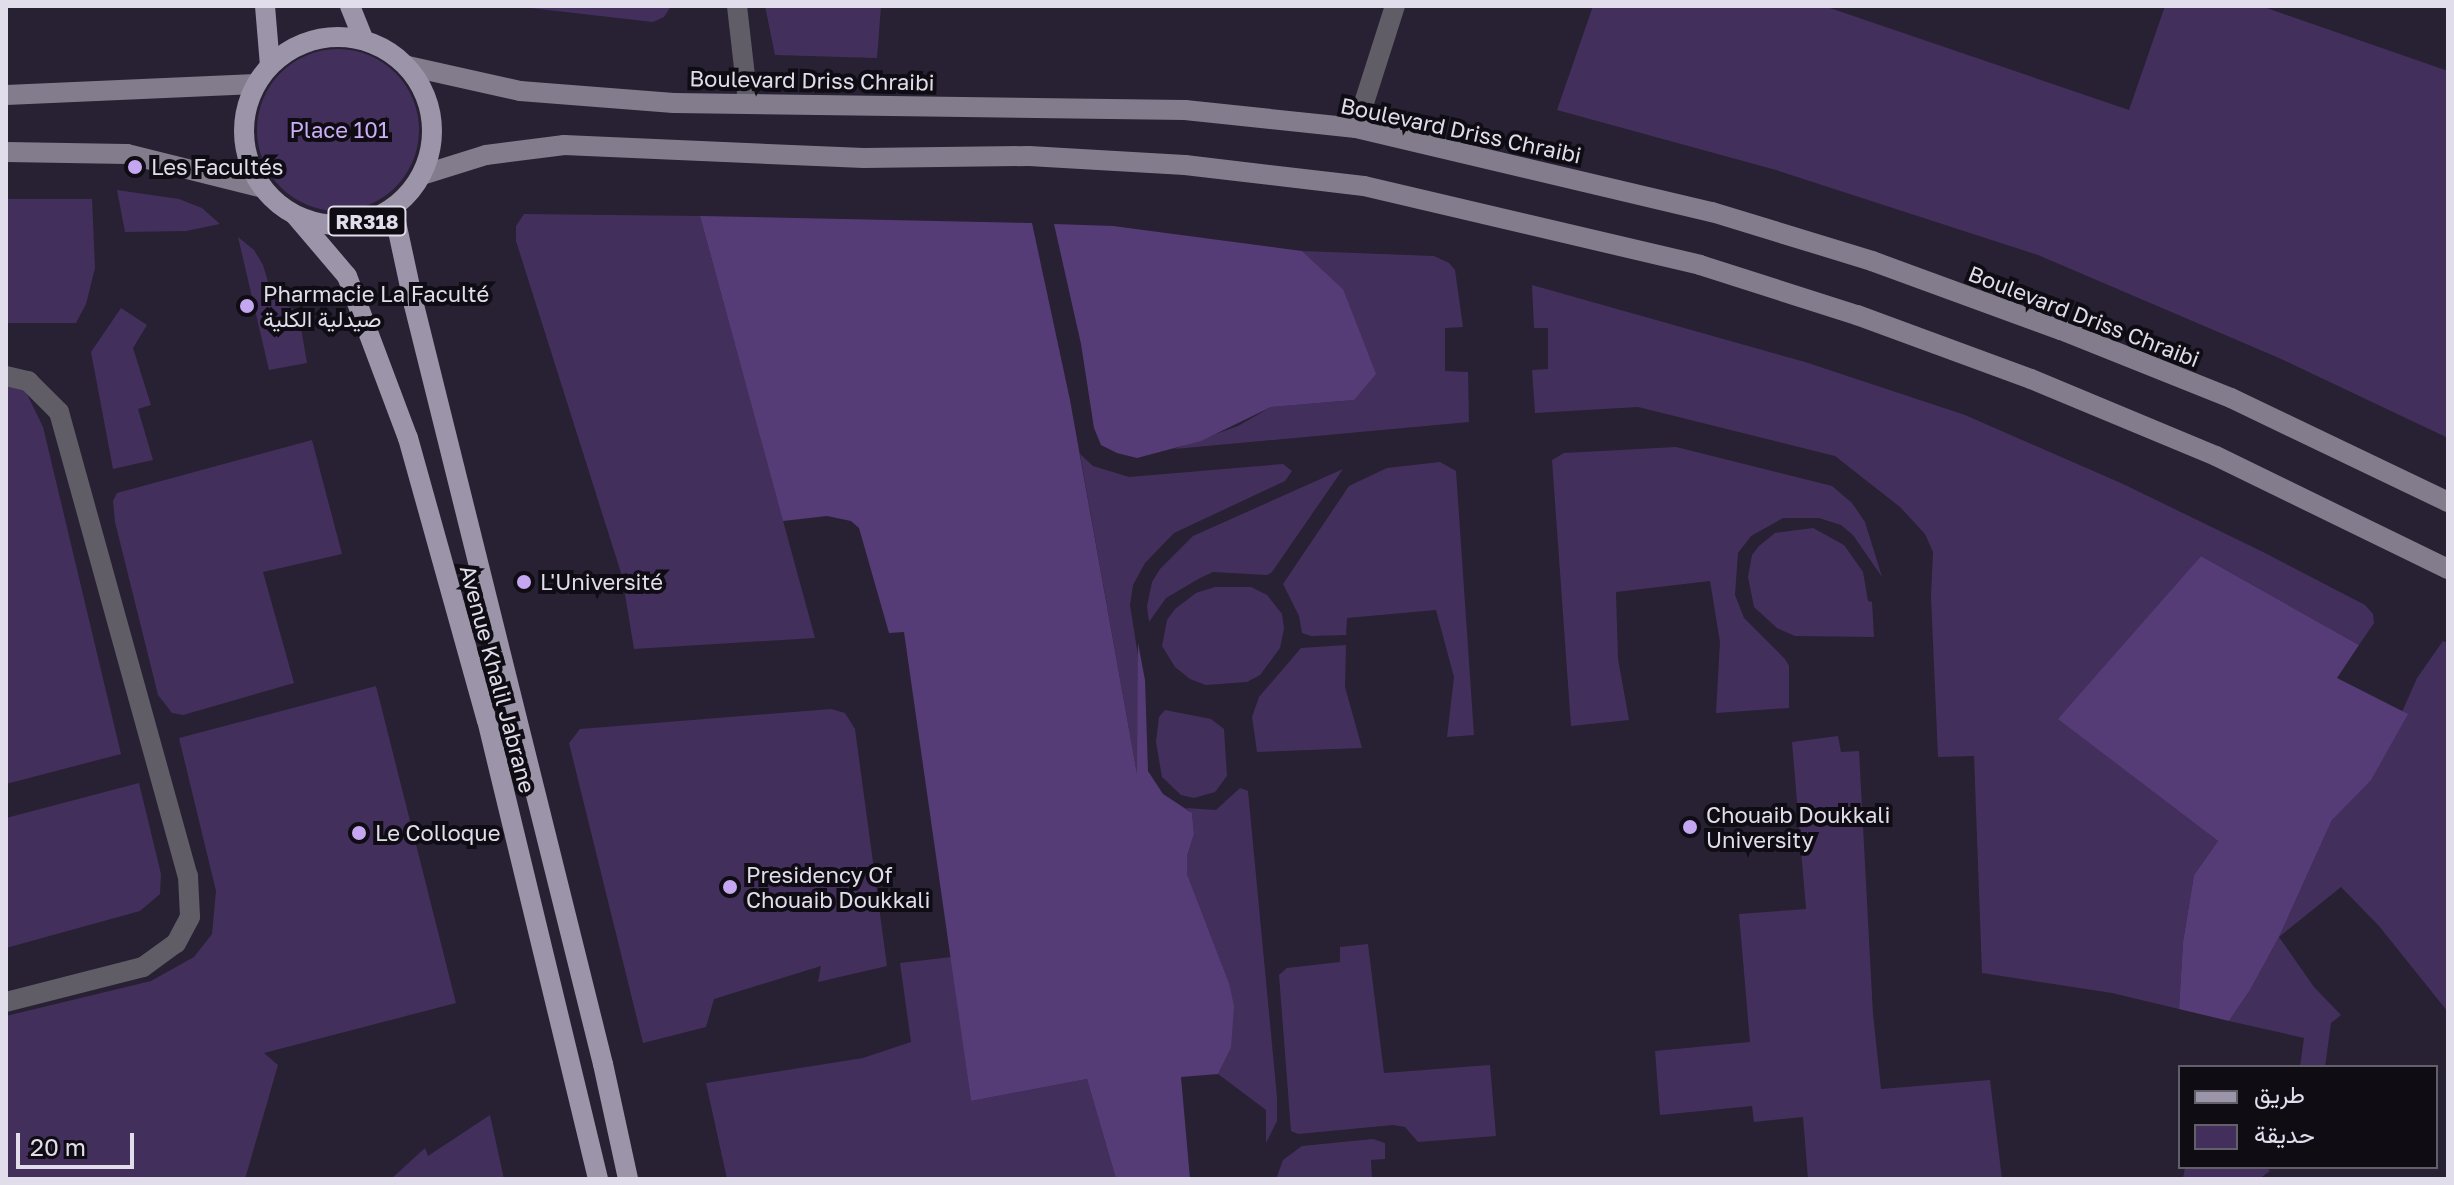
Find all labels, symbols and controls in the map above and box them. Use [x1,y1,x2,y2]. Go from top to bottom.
street label: Boulevard Driss Chraibi [689,65,935,95]
street label: Boulevard Driss Chraibi [1338,92,1584,168]
park label: Place 101 [289,117,389,143]
place label: Les Facultés [151,154,283,180]
marker: Les Facultés [126,158,144,176]
road number: RR318 [327,205,407,237]
street label: Boulevard Driss Chraibi [1965,260,2203,372]
place label: Pharmacie La Faculté صيدلية الكلية [263,280,489,332]
marker: Pharmacie La Faculté صيدلية الكلية [238,297,256,315]
street label: Avenue Khalil Jabrane [455,562,541,796]
place label: L'Université [540,569,663,595]
marker: L'Université [515,573,533,591]
place label: Chouaib Doukkali University [1706,801,1890,852]
marker: Chouaib Doukkali University [1681,818,1699,836]
place label: Le Colloque [375,820,500,846]
marker: Le Colloque [350,824,368,842]
place label: Presidency Of Chouaib Doukkali [746,861,930,912]
marker: Presidency Of Chouaib Doukkali [721,878,739,896]
legend [2178,1065,2438,1169]
text: طريق [2254,1079,2305,1108]
scale bar [20,1117,138,1167]
text: حديقة [2254,1119,2315,1148]
text: 20 m [30,1132,86,1161]

